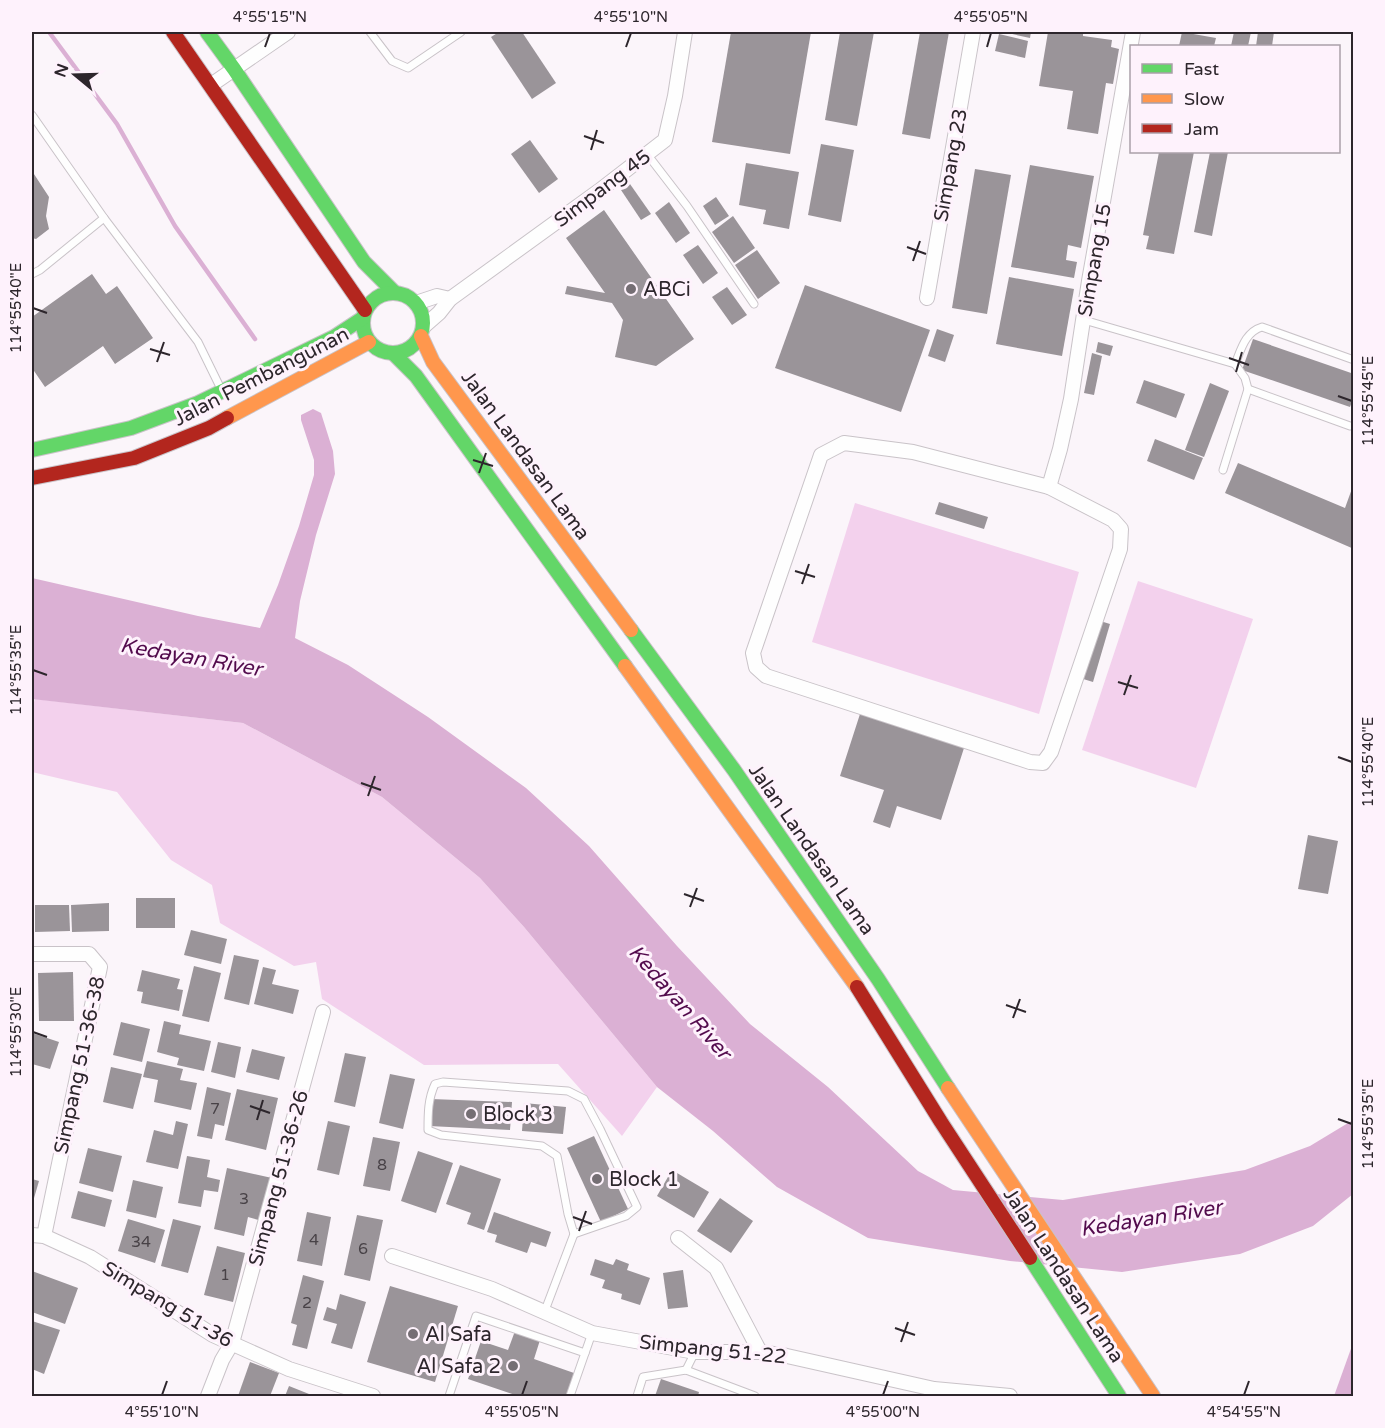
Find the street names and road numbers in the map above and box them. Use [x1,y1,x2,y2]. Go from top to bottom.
street label: Simpang 23 [929,107,973,224]
street label: Simpang 45 [550,145,656,233]
street label: Simpang 15 [1073,202,1117,319]
street label: Jalan Pembangunan [170,322,353,431]
street label: Jalan Landasan Lama [456,366,595,545]
street label: Jalan Landasan Lama [743,759,879,940]
street label: Simpang 51-36-38 [49,974,111,1156]
street label: Simpang 51-36-26 [243,1087,313,1269]
street label: Jalan Landasan Lama [998,1184,1129,1367]
street label: Simpang 51-36 [98,1257,237,1353]
street label: Simpang 51-22 [638,1330,788,1370]

